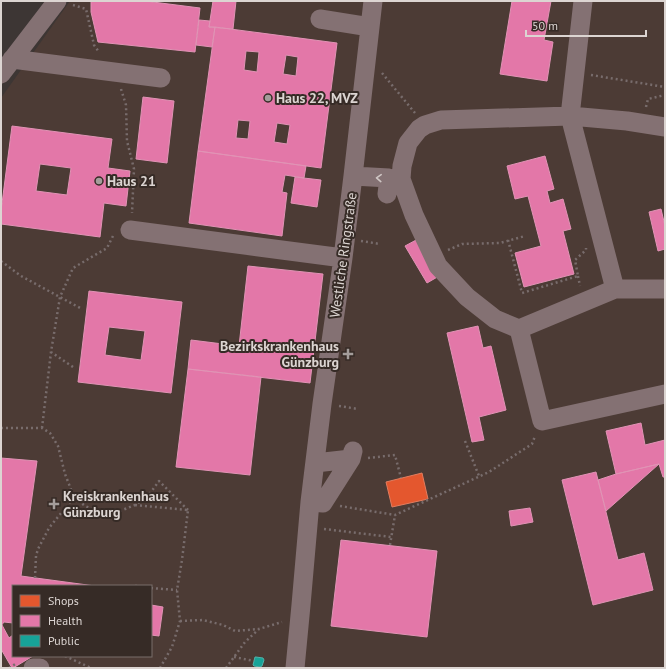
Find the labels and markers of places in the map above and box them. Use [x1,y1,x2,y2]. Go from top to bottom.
place label: Haus 22, MVZ [276,89,358,107]
marker: Haus 22, MVZ [263,93,273,103]
place label: Haus 21 [107,172,156,190]
marker: Haus 21 [94,176,104,186]
place label: Bezirkskrankenhaus Günzburg [220,337,339,371]
marker: Bezirkskrankenhaus Günzburg [342,348,354,360]
place label: Kreiskrankenhaus Günzburg [63,487,169,521]
marker: Kreiskrankenhaus Günzburg [48,498,60,510]

